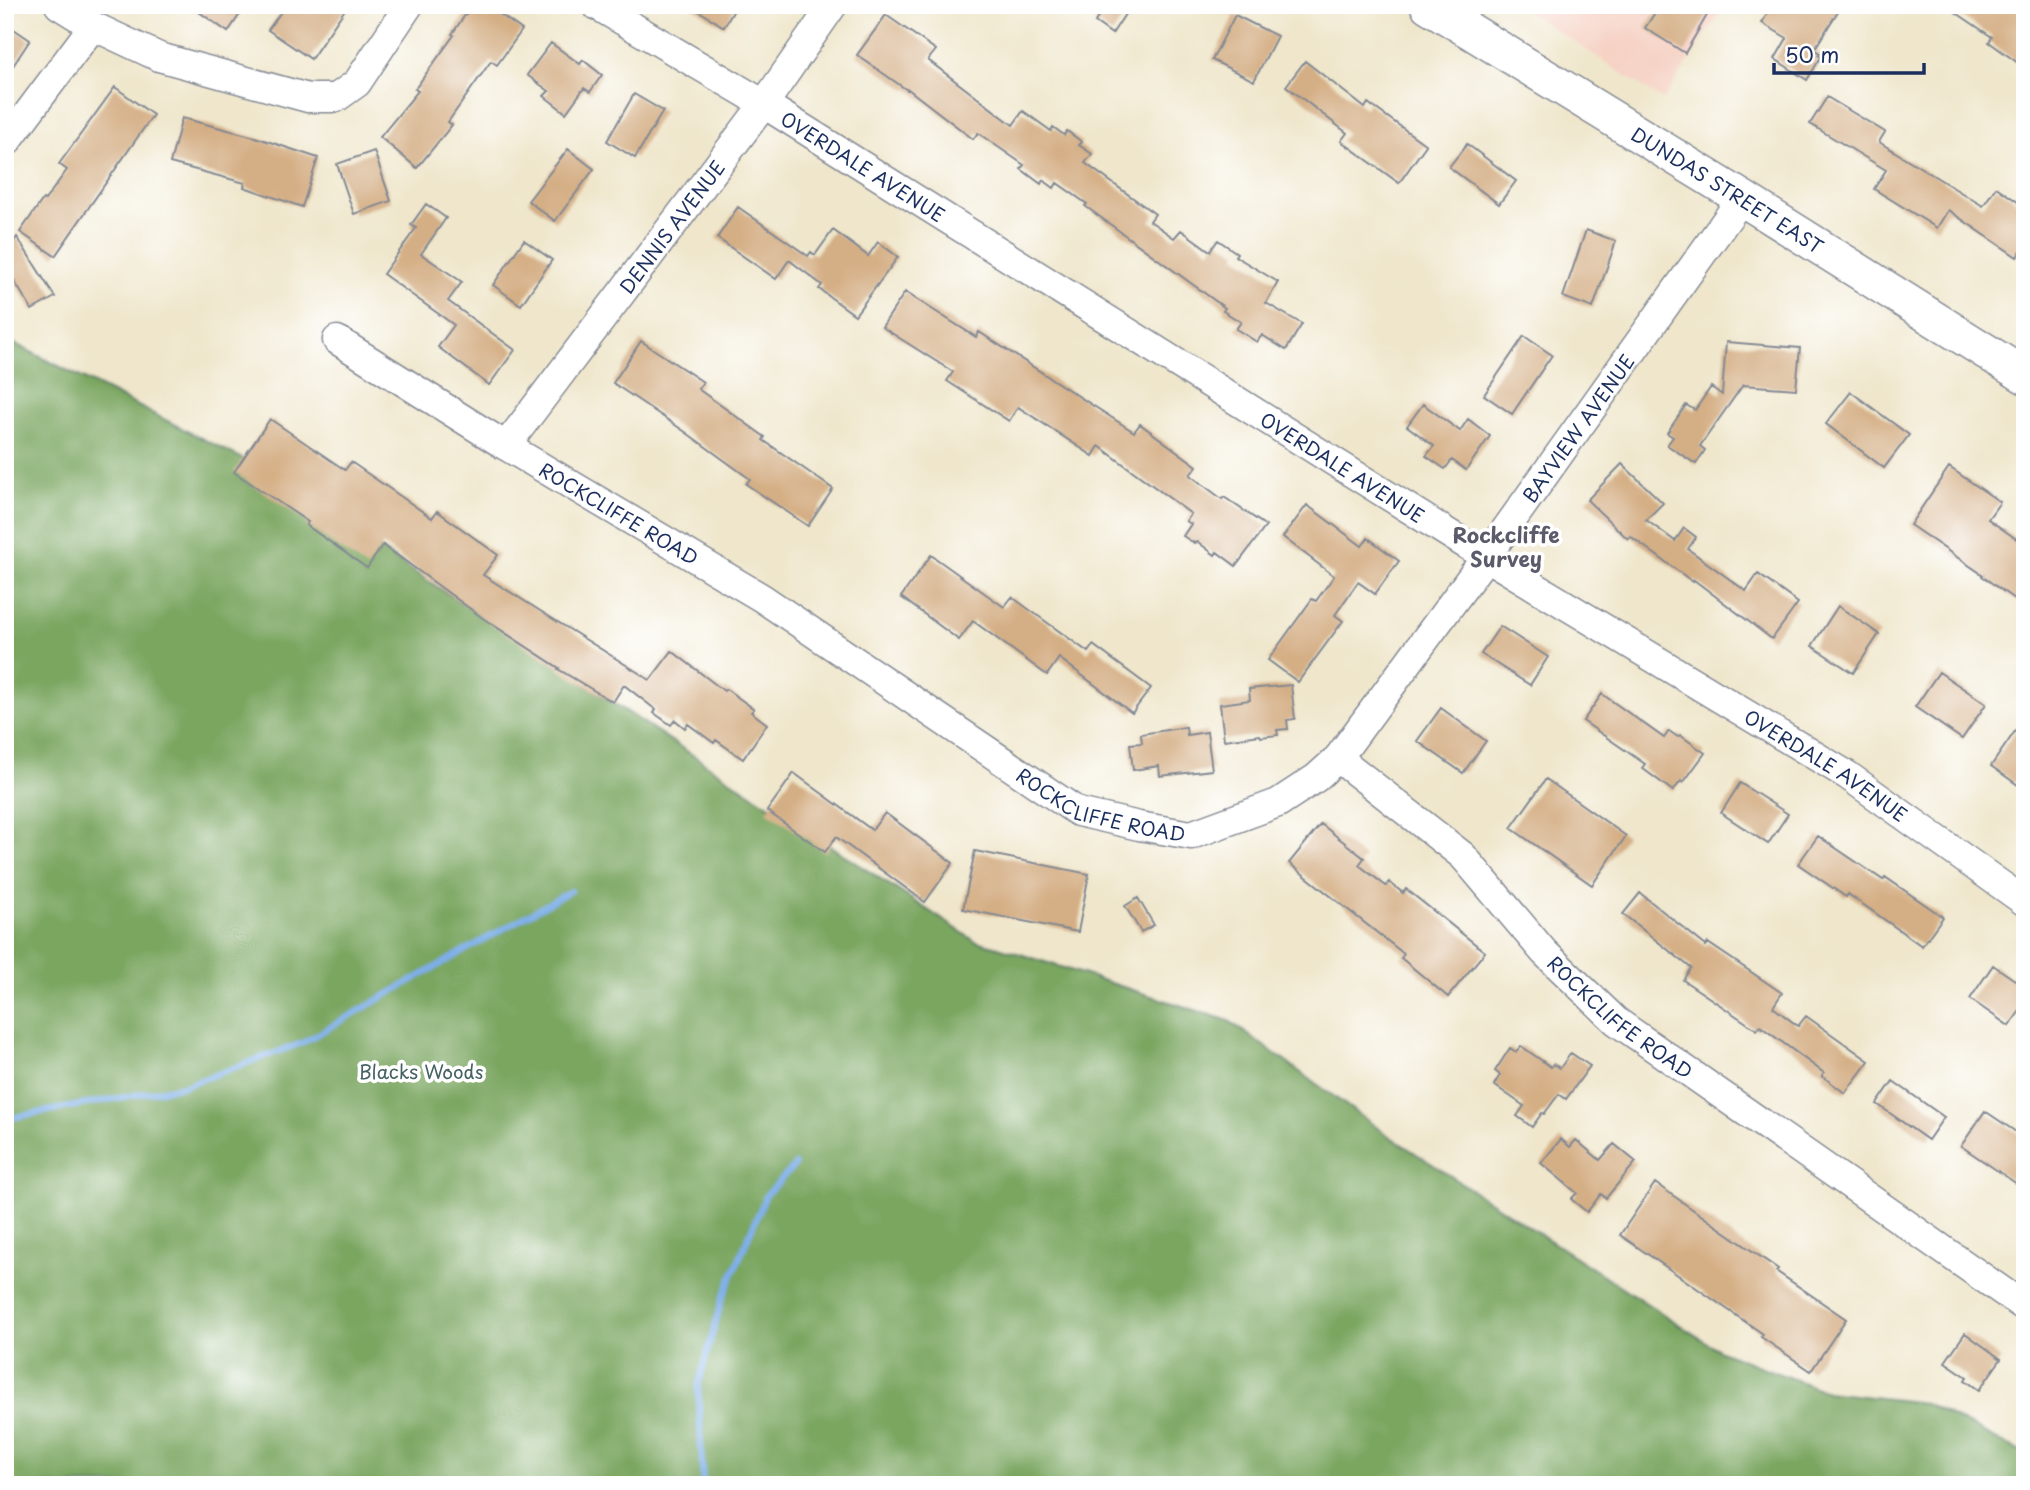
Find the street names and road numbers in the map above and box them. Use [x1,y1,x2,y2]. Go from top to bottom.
street label: OVERDALE AVENUE [776,104,951,228]
street label: DUNDAS STREET EAST [1626,119,1829,260]
street label: DENNIS AVENUE [612,154,731,299]
street label: BAYVIEW AVENUE [1515,348,1640,508]
street label: OVERDALE AVENUE [1255,405,1430,529]
street label: ROCKCLIFFE ROAD [534,455,704,571]
street label: OVERDALE AVENUE [1739,702,1913,828]
street label: ROCKCLIFFE ROAD [1011,760,1188,848]
street label: ROCKCLIFFE ROAD [1542,949,1699,1085]

